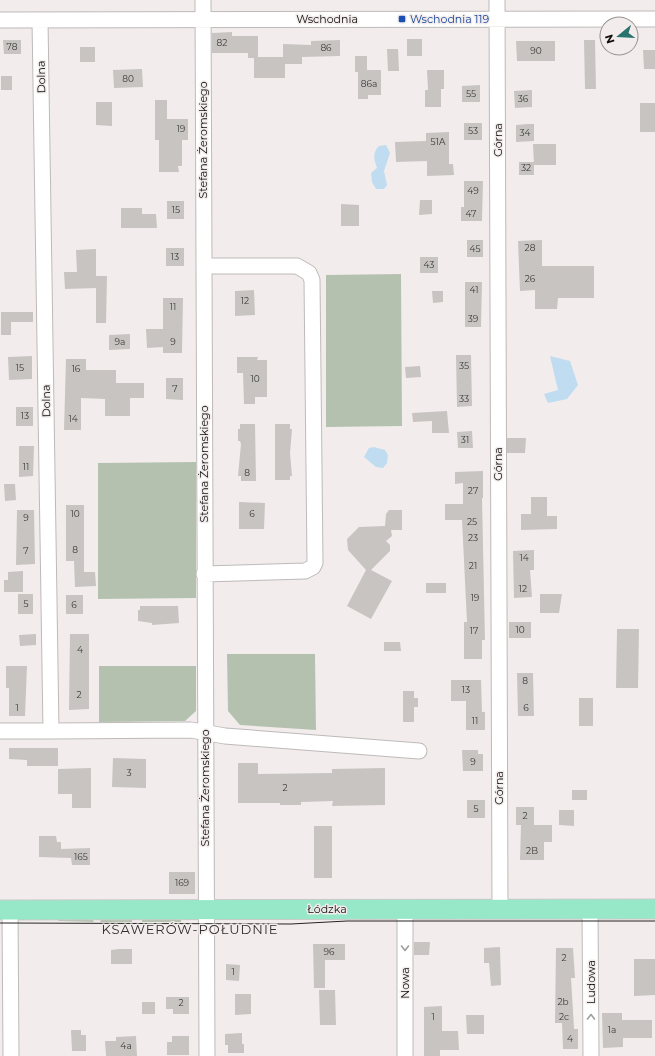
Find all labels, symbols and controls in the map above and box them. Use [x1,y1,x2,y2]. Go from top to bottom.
street label: Wschodnia [296,12,358,26]
place label: Wschodnia 119 [410,12,490,26]
marker: Wschodnia 119 [397,14,407,24]
north arrow [599,16,639,56]
text: N [601,33,618,45]
house number: 82 [217,37,227,48]
house number: 78 [7,41,18,52]
house number: 86 [320,42,332,53]
house number: 90 [530,45,542,56]
street label: Dolna [34,60,48,94]
house number: 80 [122,73,134,84]
house number: 86a [361,78,377,89]
street label: Stefana Żeromskiego [196,81,210,199]
house number: 55 [466,88,476,99]
house number: 36 [518,93,529,104]
house number: 19 [177,123,186,134]
street label: Górna [491,123,505,157]
house number: 53 [468,125,478,136]
house number: 34 [519,127,531,138]
house number: 51A [431,136,446,147]
house number: 32 [521,162,531,173]
house number: 49 [467,185,479,196]
house number: 15 [172,204,180,215]
house number: 47 [466,208,476,219]
house number: 28 [525,242,536,253]
house number: 45 [469,243,481,254]
house number: 13 [171,251,179,262]
house number: 43 [424,259,434,270]
house number: 26 [525,273,536,284]
house number: 41 [470,284,478,295]
house number: 12 [241,295,249,306]
house number: 11 [170,301,176,312]
house number: 39 [468,313,479,324]
house number: 9a [115,336,125,347]
house number: 9 [170,336,176,347]
house number: 35 [459,360,469,371]
house number: 15 [16,362,24,373]
house number: 16 [72,363,81,374]
house number: 10 [250,373,260,384]
house number: 7 [172,383,178,394]
street label: Dolna [39,384,53,418]
house number: 33 [459,393,469,404]
street label: Stefana Żeromskiego [197,405,211,523]
house number: 13 [21,410,29,421]
house number: 14 [68,413,78,424]
house number: 31 [461,434,469,445]
street label: Górna [491,447,505,481]
house number: 11 [23,461,29,472]
house number: 8 [244,467,250,478]
house number: 27 [468,485,478,496]
house number: 10 [70,508,80,519]
house number: 6 [249,508,255,519]
house number: 9 [23,512,29,523]
house number: 25 [467,516,477,527]
house number: 23 [468,532,478,543]
house number: 8 [72,544,78,555]
house number: 7 [23,545,29,556]
house number: 14 [519,552,529,563]
house number: 21 [469,560,477,571]
house number: 12 [519,583,527,594]
house number: 19 [471,592,480,603]
house number: 5 [23,598,29,609]
house number: 6 [71,599,77,610]
house number: 10 [515,624,525,635]
house number: 17 [470,625,478,636]
house number: 4 [77,644,83,655]
house number: 8 [522,675,528,686]
house number: 13 [462,684,470,695]
house number: 2 [76,689,82,700]
house number: 1 [15,702,19,713]
house number: 6 [523,702,529,713]
house number: 11 [472,715,478,726]
street label: Stefana Żeromskiego [198,729,212,847]
house number: 9 [470,756,476,767]
house number: 3 [126,767,132,778]
street label: Górna [492,771,506,805]
house number: 2 [282,782,288,793]
house number: 5 [473,803,479,814]
house number: 2 [522,810,528,821]
house number: 2B [526,845,538,856]
house number: 165 [74,851,88,862]
house number: 169 [175,877,190,888]
street label: Łódzka [307,902,347,916]
district label: KSAWERÓW-POŁUDNIE [101,921,279,937]
one-way arrow [401,945,409,951]
house number: 96 [324,946,335,957]
house number: 2 [561,952,567,963]
street label: Ludowa [584,960,598,1004]
house number: 1 [231,966,235,977]
street label: Nowa [398,967,412,999]
house number: 2b [557,996,569,1007]
house number: 2 [178,997,184,1008]
house number: 1 [431,1011,435,1022]
house number: 2c [559,1011,569,1022]
one-way arrow [587,1014,595,1020]
house number: 1a [608,1024,616,1035]
house number: 4 [567,1033,573,1044]
house number: 4a [120,1040,132,1051]

